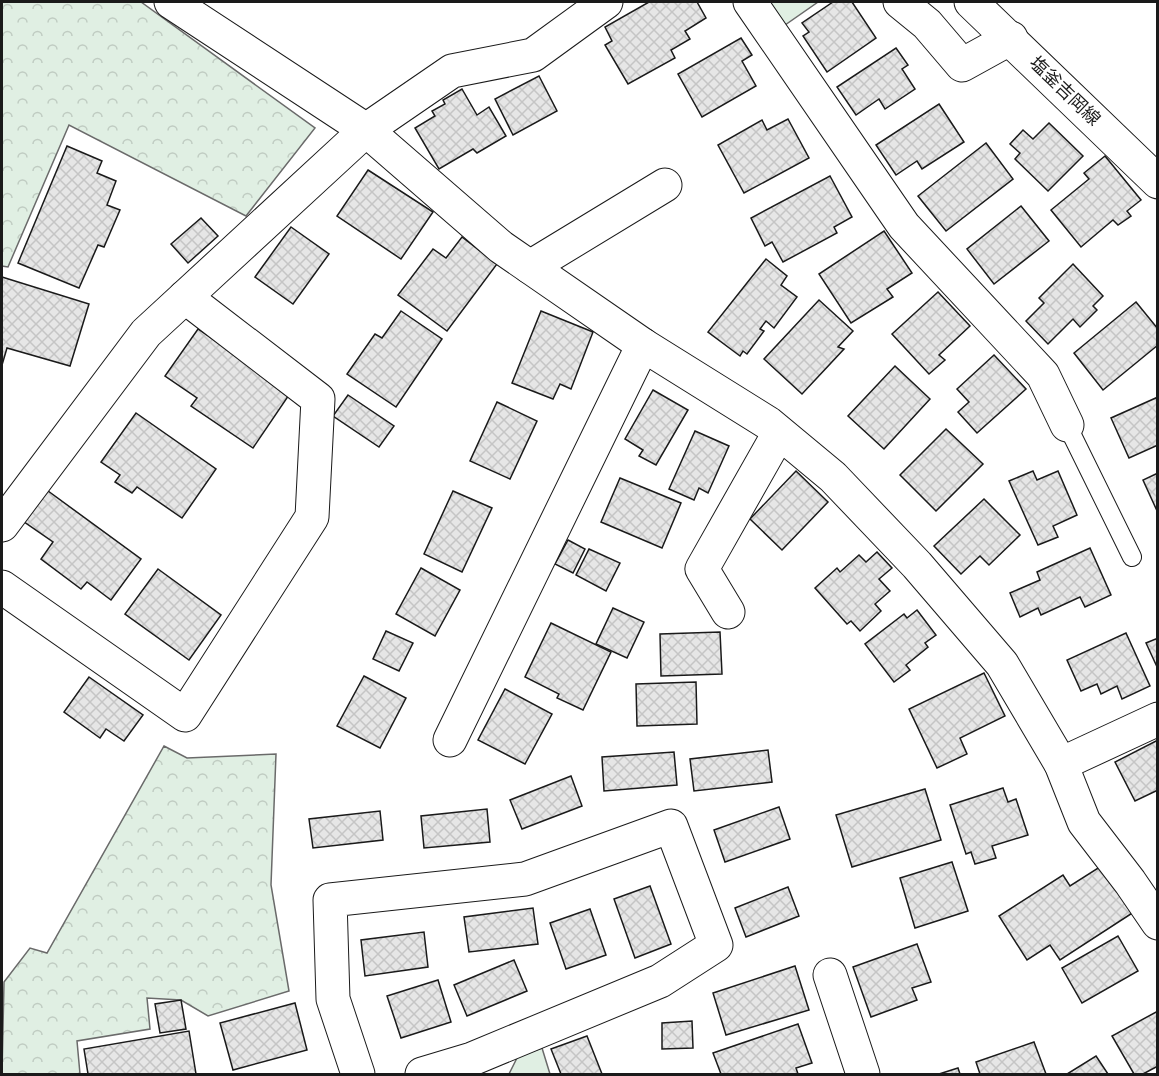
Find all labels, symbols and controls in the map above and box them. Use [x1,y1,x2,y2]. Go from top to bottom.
street label: 塩釜吉岡線 [1026,52,1105,129]

